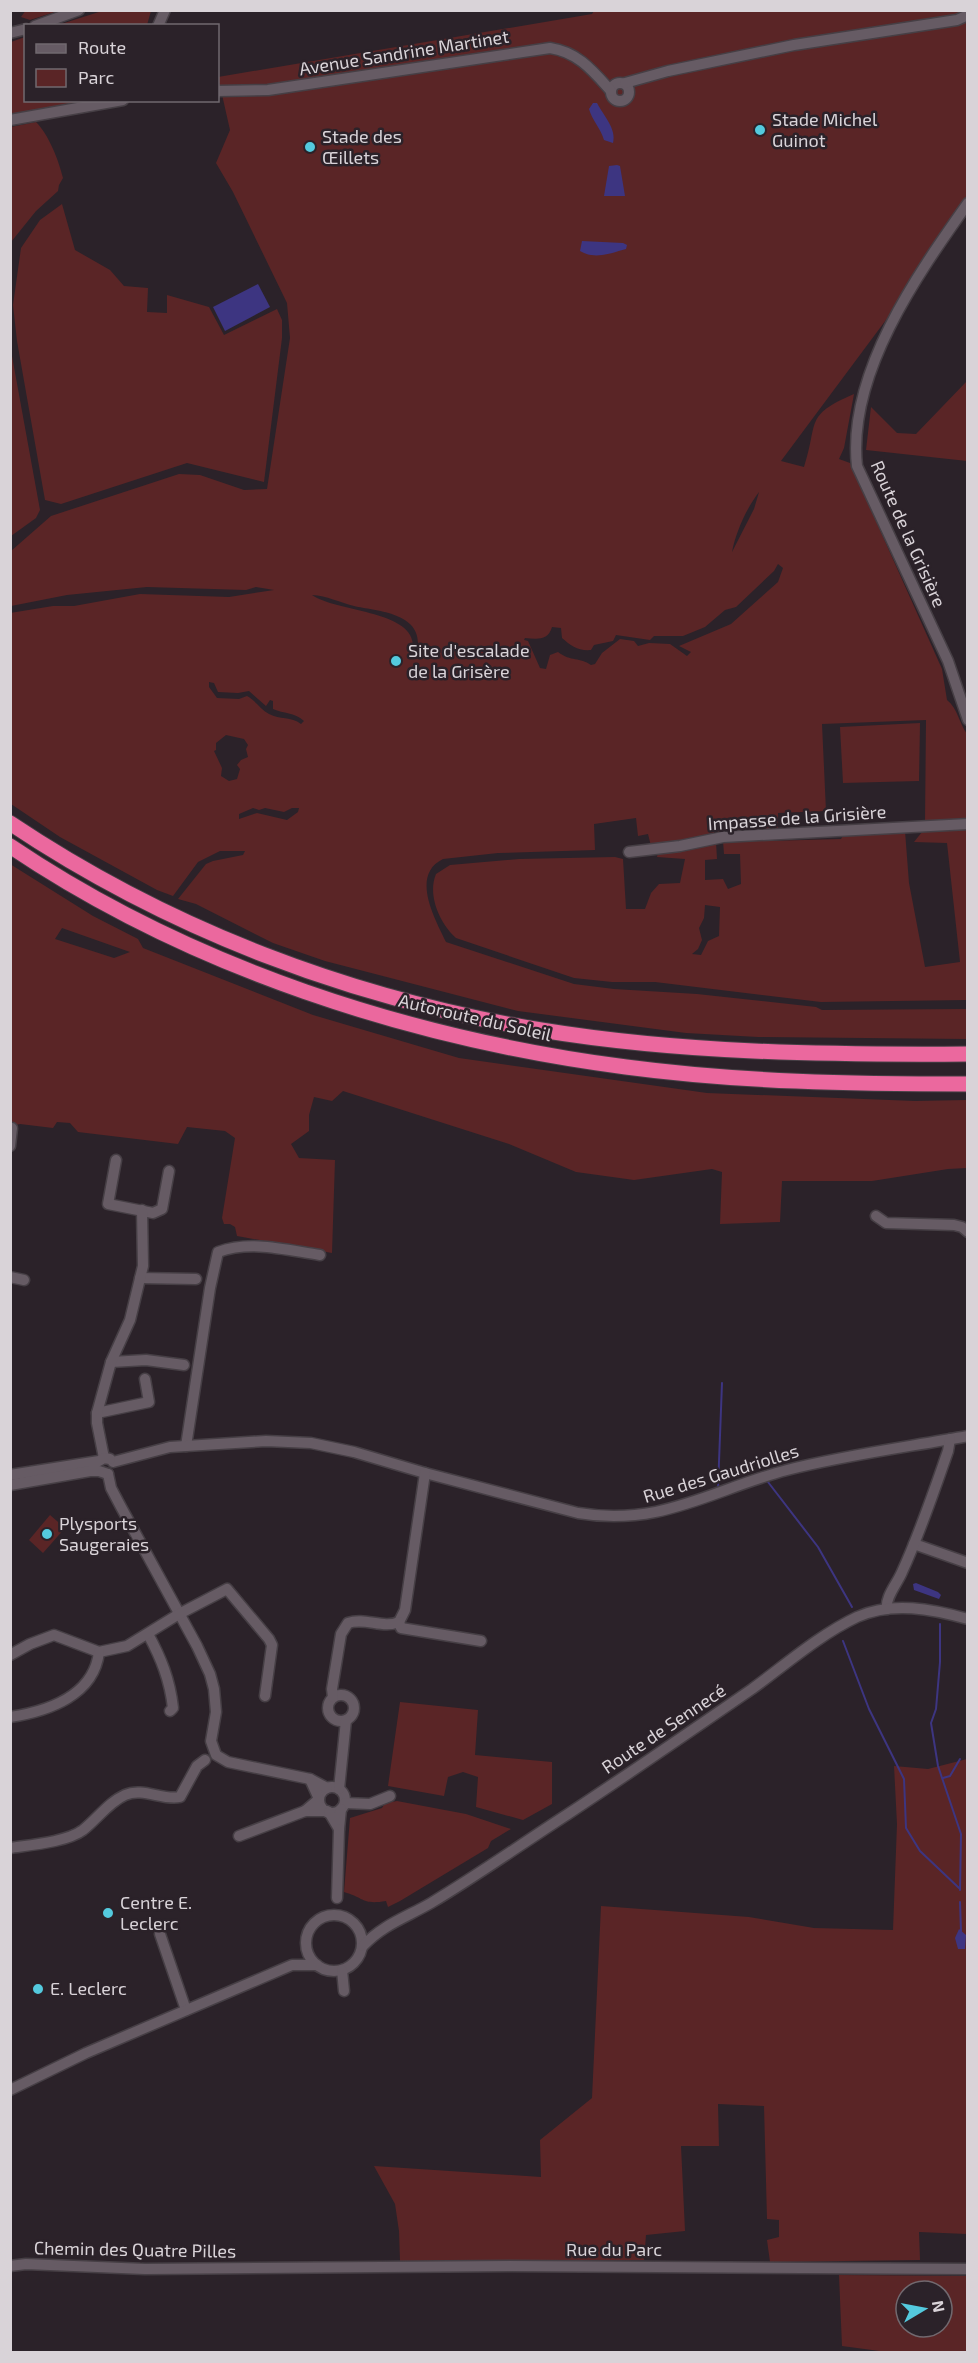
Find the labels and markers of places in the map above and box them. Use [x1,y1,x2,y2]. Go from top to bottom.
place label: Stade Michel Guinot [772,108,878,151]
marker: Stade Michel Guinot [753,123,767,137]
place label: Stade des Œillets [322,125,402,168]
marker: Stade des Œillets [303,140,317,154]
place label: Site d'escalade de la Grisère [408,639,530,682]
marker: Site d'escalade de la Grisère [389,654,403,668]
place label: Plysports Saugeraies [59,1512,149,1555]
marker: Plysports Saugeraies [40,1527,54,1541]
place label: Centre E. Leclerc [120,1891,192,1934]
marker: Centre E. Leclerc [101,1906,115,1920]
place label: E. Leclerc [50,1977,127,1999]
marker: E. Leclerc [31,1982,45,1996]

